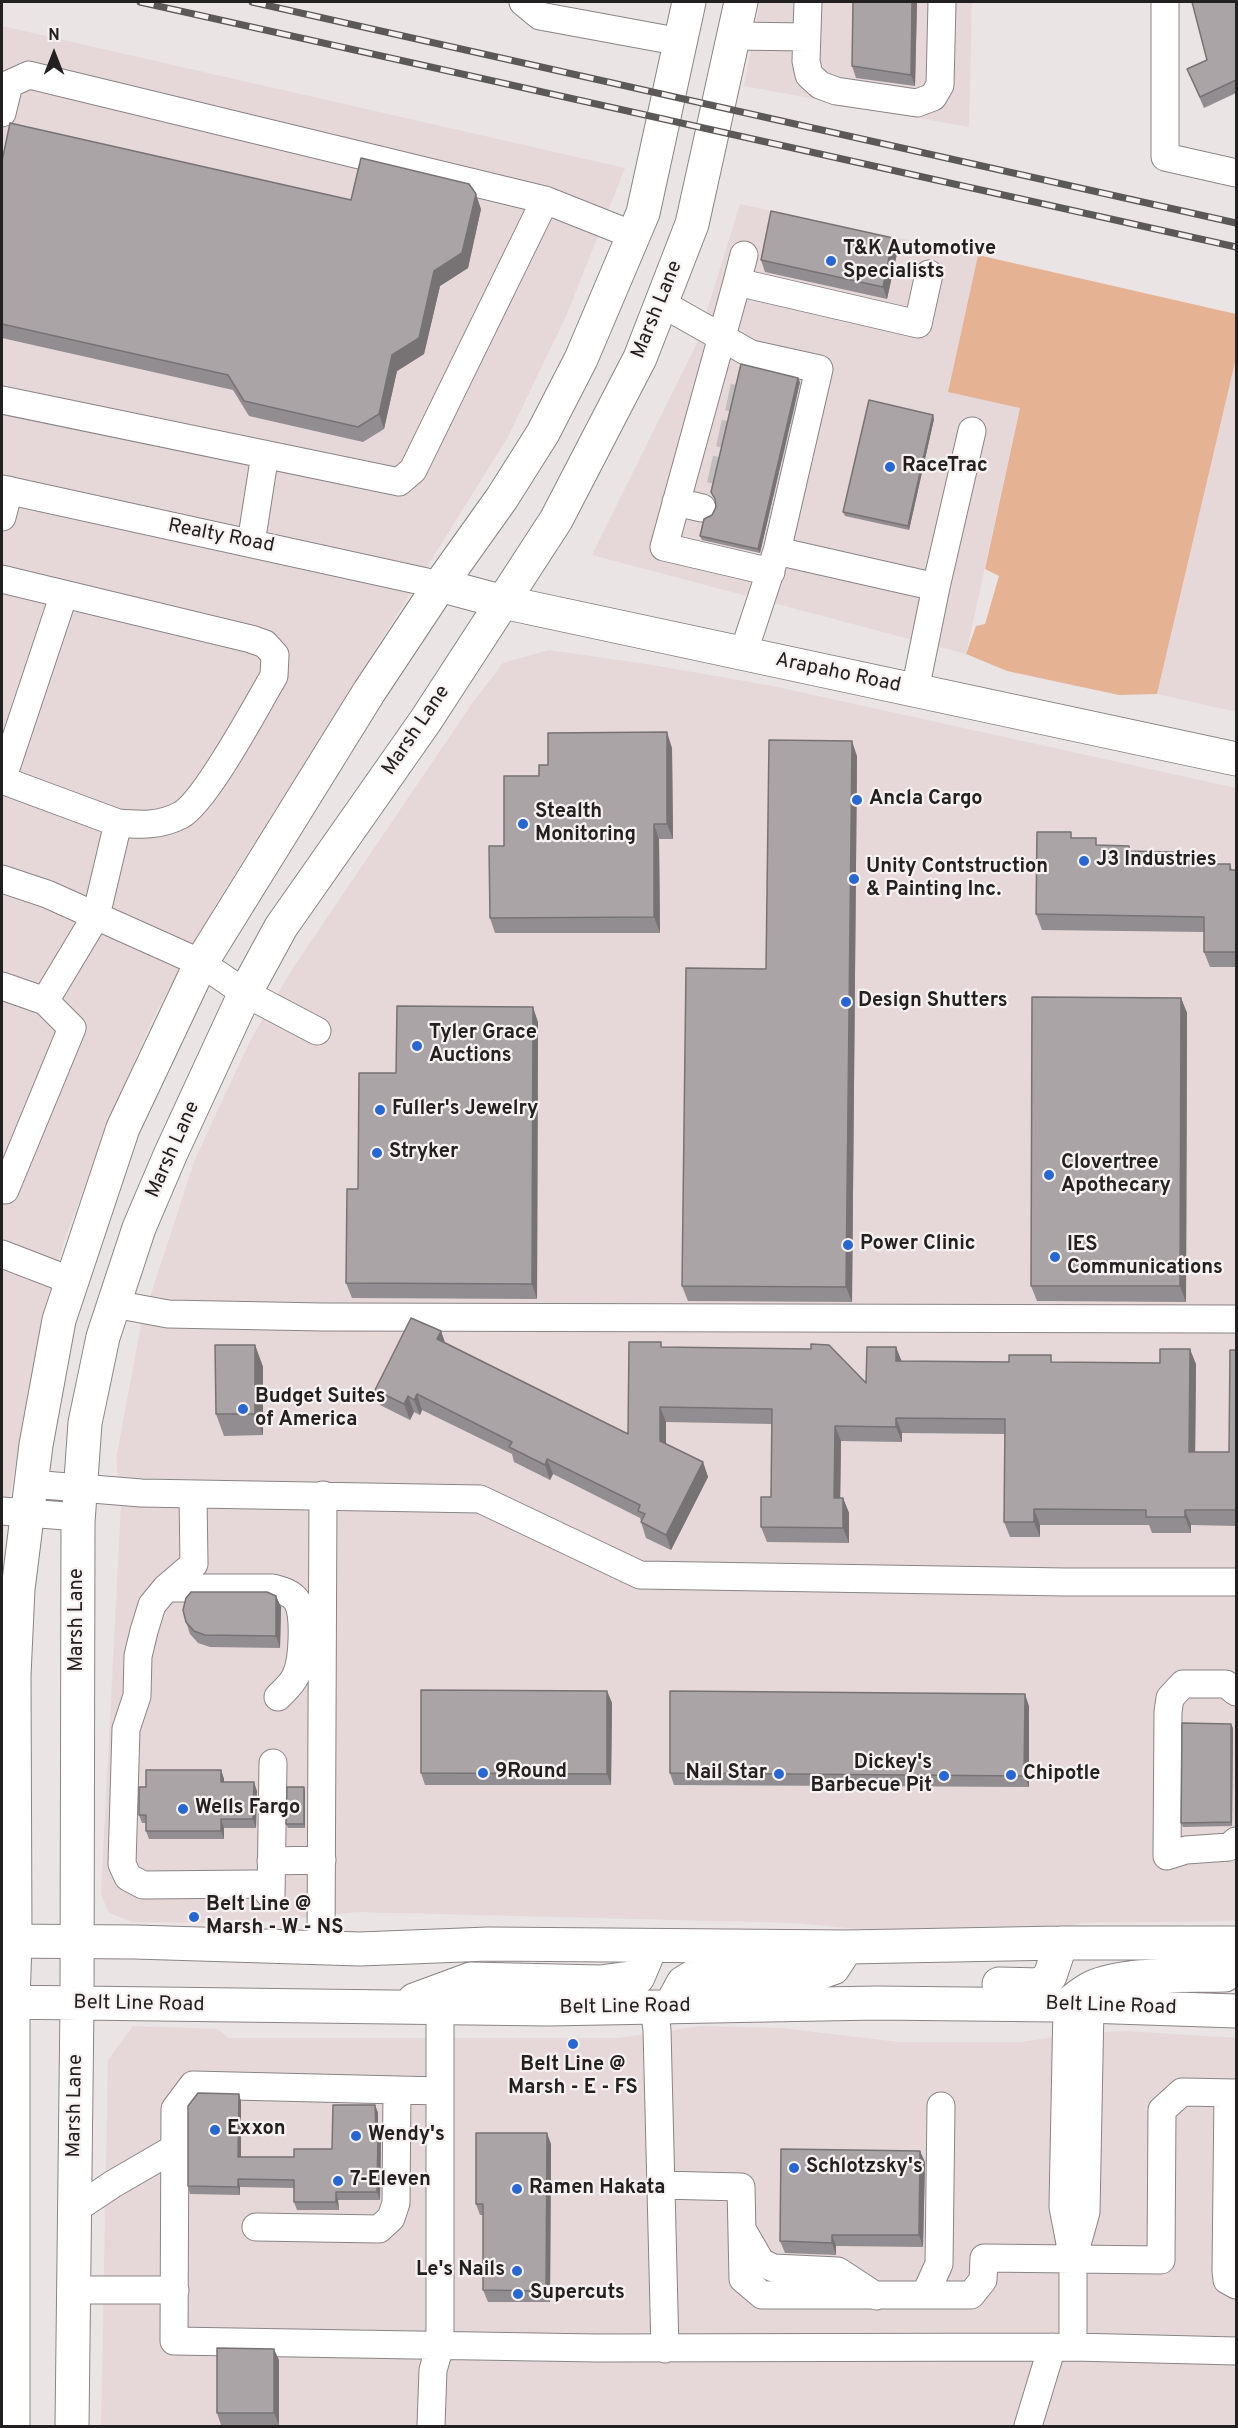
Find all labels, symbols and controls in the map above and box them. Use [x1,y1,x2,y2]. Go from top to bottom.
north arrow [24,24,84,84]
text: N [48,26,60,46]
place label: T&K Automotive Specialists [843,238,996,285]
marker: T&K Automotive Specialists [824,254,838,268]
street label: Marsh Lane [627,258,689,362]
place label: RaceTrac [902,455,988,479]
marker: RaceTrac [883,460,897,474]
street label: Realty Road [166,515,276,559]
street label: Arapaho Road [773,649,903,699]
street label: Marsh Lane [378,681,456,781]
place label: Ancla Cargo [869,788,983,812]
marker: Ancla Cargo [850,793,864,807]
place label: Stealth Monitoring [535,801,636,848]
marker: Stealth Monitoring [516,817,530,831]
place label: J3 Industries [1096,849,1217,873]
marker: J3 Industries [1077,854,1091,868]
place label: Unity Contstruction & Painting Inc. [866,856,1048,903]
marker: Unity Contstruction & Painting Inc. [847,872,861,886]
place label: Design Shutters [858,990,1008,1014]
marker: Design Shutters [839,995,853,1009]
place label: Tyler Grace Auctions [429,1022,537,1069]
marker: Tyler Grace Auctions [410,1039,424,1053]
street label: Marsh Lane [142,1098,206,1202]
place label: Fuller's Jewelry [392,1098,538,1122]
marker: Fuller's Jewelry [373,1103,387,1117]
place label: Stryker [389,1141,458,1165]
marker: Stryker [370,1146,384,1160]
place label: Clovertree Apothecary [1061,1152,1171,1199]
marker: Clovertree Apothecary [1042,1168,1056,1182]
place label: Power Clinic [860,1233,976,1257]
place label: IES Communications [1067,1234,1223,1281]
marker: Power Clinic [841,1238,855,1252]
marker: IES Communications [1048,1250,1062,1264]
place label: Budget Suites of America [255,1386,386,1433]
marker: Budget Suites of America [236,1402,250,1416]
street label: Marsh Lane [66,1568,90,1672]
place label: Dickey's Barbecue Pit [811,1752,932,1799]
place label: 9Round [495,1761,567,1785]
place label: Nail Star [686,1762,767,1786]
place label: Chipotle [1023,1763,1100,1787]
marker: 9Round [476,1766,490,1780]
marker: Nail Star [772,1767,786,1781]
marker: Chipotle [1004,1768,1018,1782]
marker: Dickey's Barbecue Pit [937,1769,951,1783]
place label: Wells Fargo [195,1797,300,1821]
marker: Wells Fargo [176,1802,190,1816]
place label: Belt Line @ Marsh - W - NS [206,1894,343,1941]
marker: Belt Line @ Marsh - W - NS [187,1910,201,1924]
street label: Belt Line Road [73,1992,205,2018]
street label: Belt Line Road [1045,1993,1177,2021]
street label: Belt Line Road [559,1995,691,2021]
marker: Belt Line @ Marsh - E - FS [566,2037,580,2051]
street label: Marsh Lane [63,2054,89,2158]
place label: Belt Line @ Marsh - E - FS [508,2054,638,2101]
place label: Exxon [227,2118,286,2142]
marker: Exxon [208,2123,222,2137]
place label: Wendy's [368,2124,445,2148]
marker: Wendy's [349,2129,363,2143]
place label: Schlotzsky's [806,2156,923,2180]
marker: Schlotzsky's [787,2161,801,2175]
place label: 7-Eleven [350,2169,431,2193]
marker: 7-Eleven [331,2174,345,2188]
place label: Ramen Hakata [529,2177,665,2201]
marker: Ramen Hakata [510,2182,524,2196]
place label: Le's Nails [416,2259,505,2283]
marker: Le's Nails [510,2264,524,2278]
place label: Supercuts [530,2282,625,2306]
marker: Supercuts [511,2287,525,2301]

